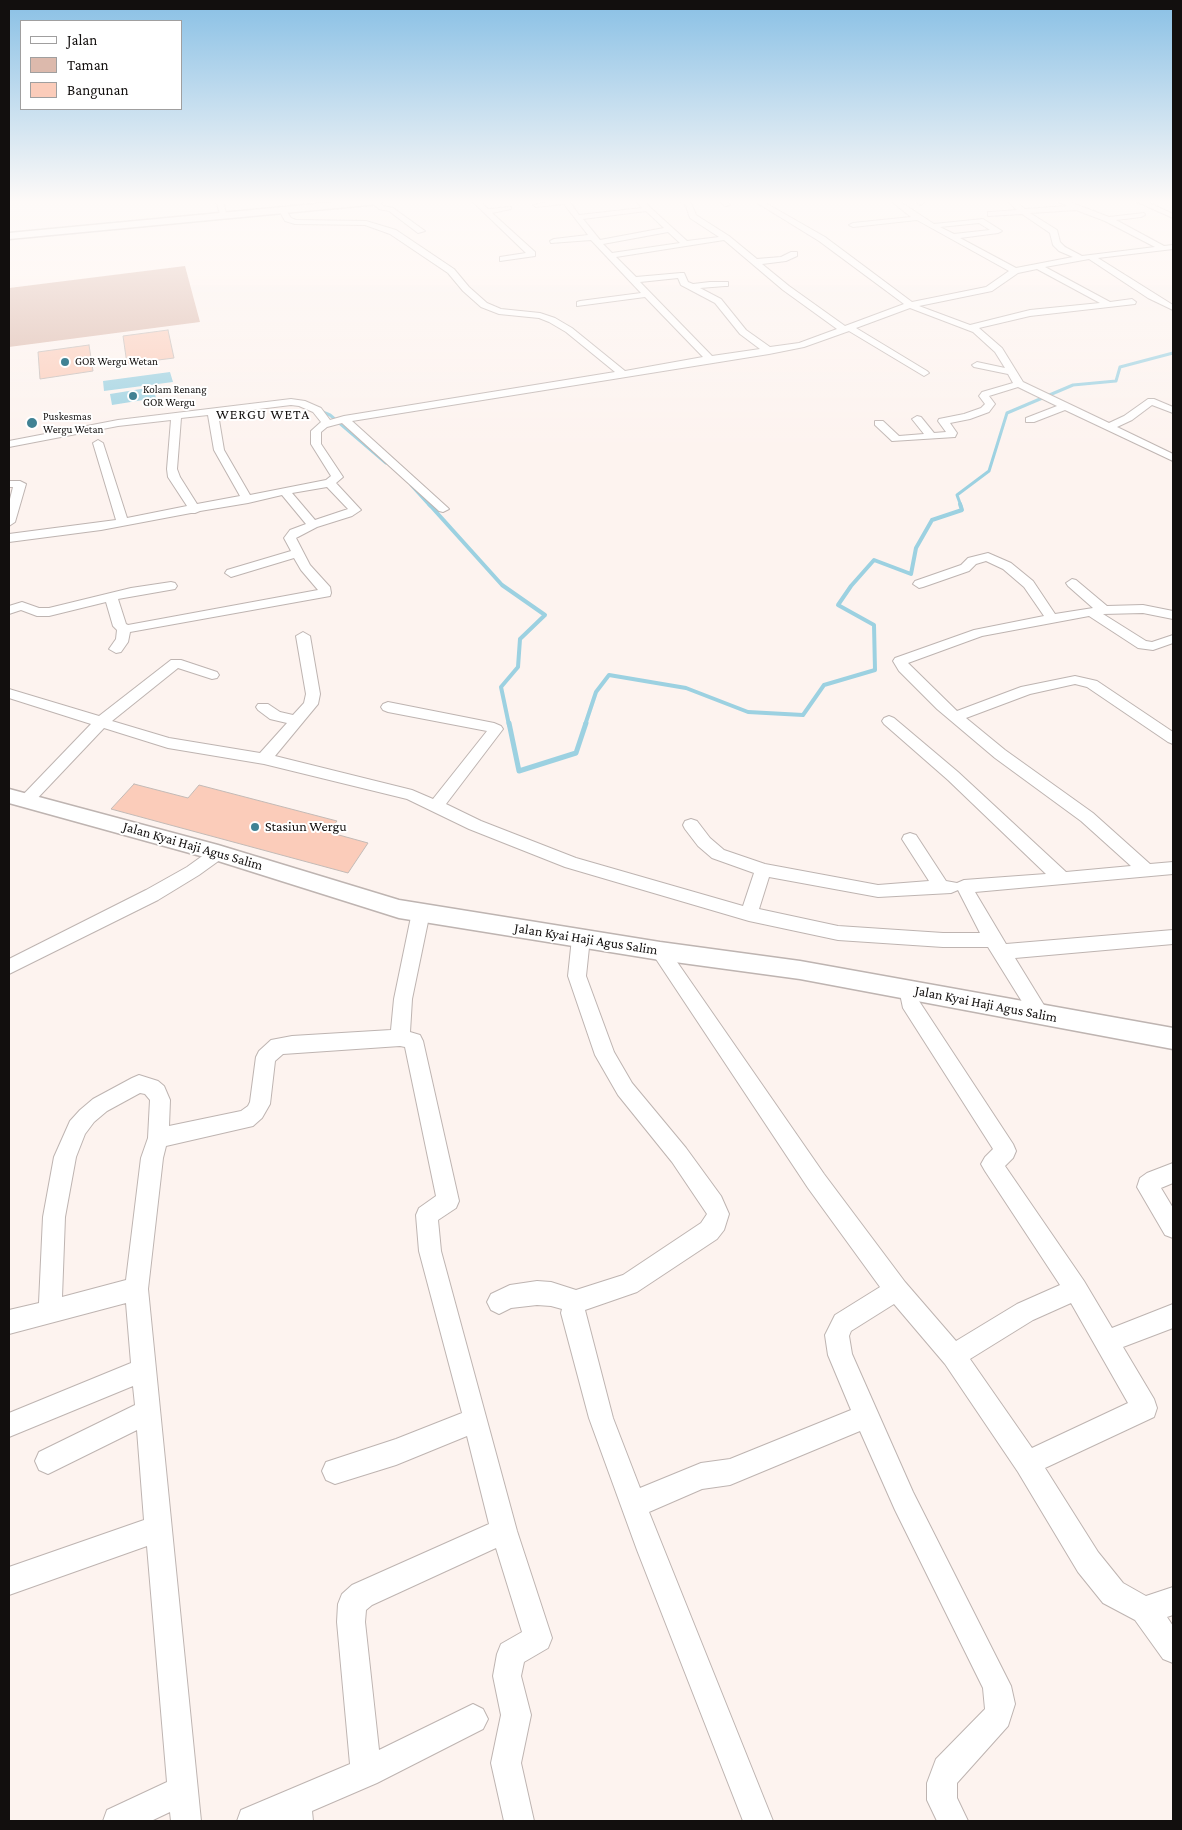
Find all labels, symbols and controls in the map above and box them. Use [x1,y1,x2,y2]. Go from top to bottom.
legend [20,20,182,110]
text: Jalan [67,32,97,48]
text: Taman [67,57,109,73]
text: Bangunan [67,82,128,98]
place label: GOR Wergu Wetan [75,355,158,369]
marker: GOR Wergu Wetan [59,356,71,368]
place label: Kolam Renang GOR Wergu [143,383,207,409]
marker: Kolam Renang GOR Wergu [127,390,139,402]
district label: WERGU WETA [215,407,311,423]
place label: Puskesmas Wergu Wetan [43,410,103,436]
marker: Puskesmas Wergu Wetan [25,416,39,430]
street label: Jalan Kyai Haji Agus Salim [121,818,265,874]
place label: Stasiun Wergu [265,819,347,835]
marker: Stasiun Wergu [249,821,261,833]
street label: Jalan Kyai Haji Agus Salim [513,919,659,959]
street label: Jalan Kyai Haji Agus Salim [913,982,1059,1026]

